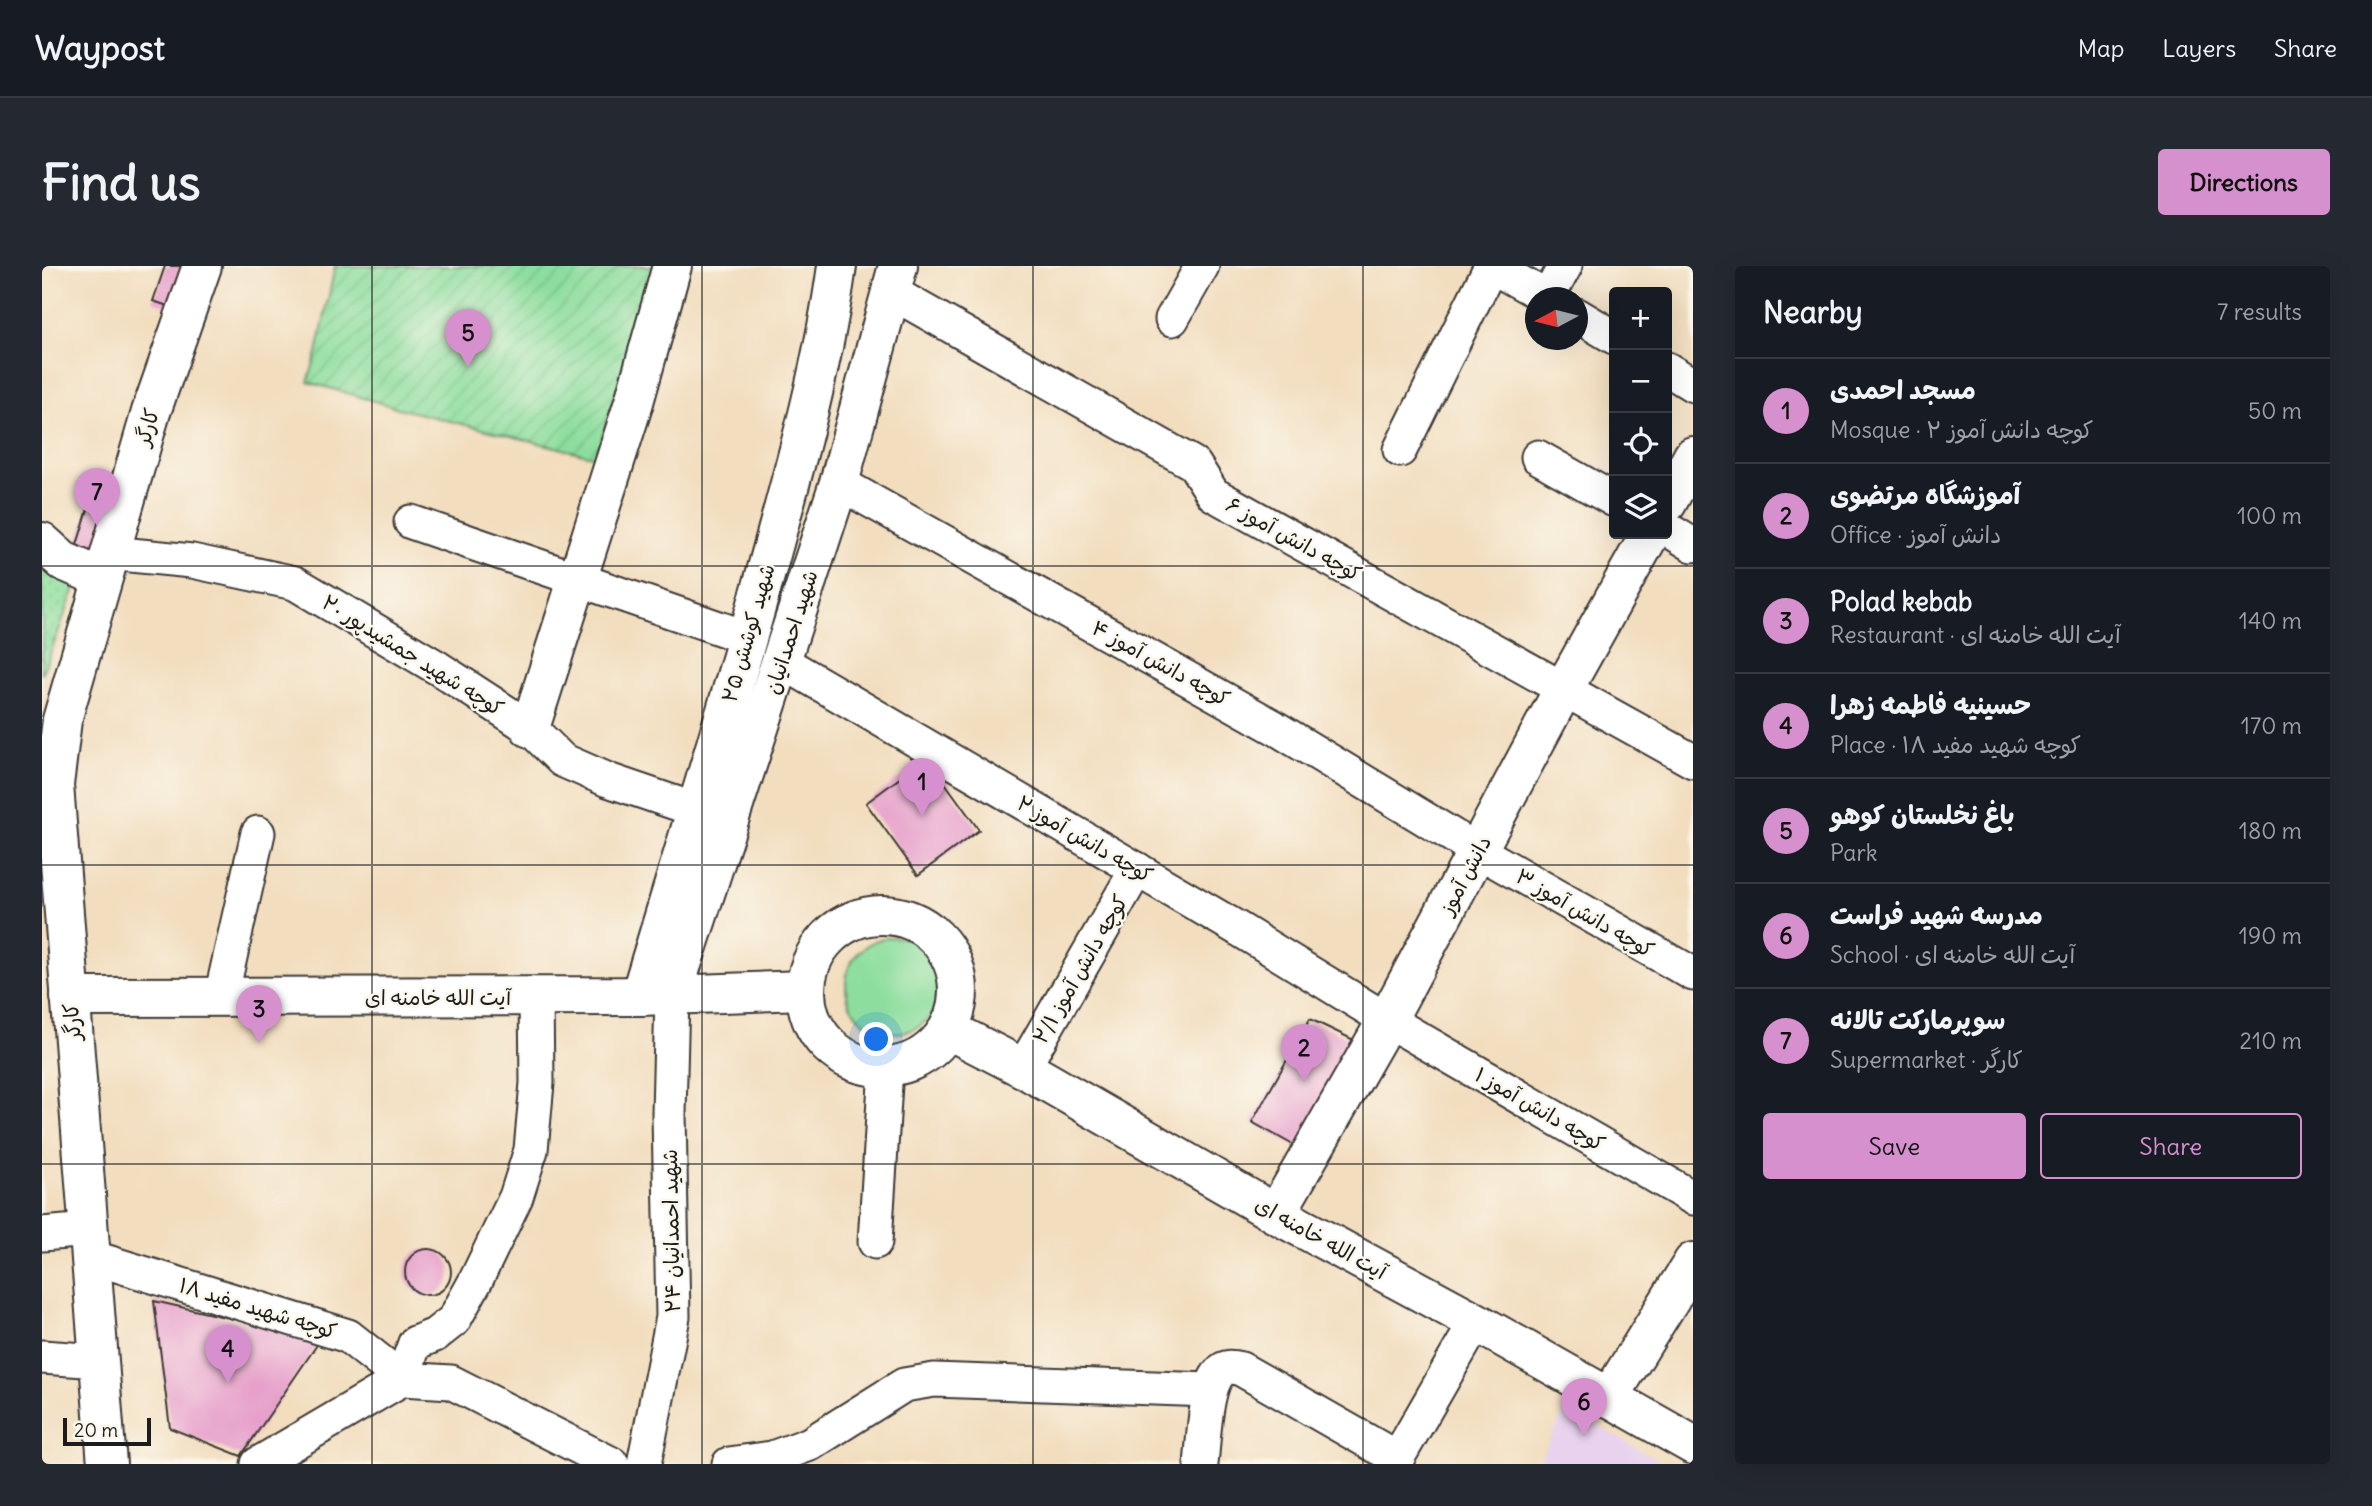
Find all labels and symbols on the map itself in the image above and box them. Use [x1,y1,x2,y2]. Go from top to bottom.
north arrow [1525,287,1588,350]
pin: 5 [445,309,491,367]
street label: کارگر [128,405,165,451]
pin: 7 [74,468,120,526]
street label: کوچه دانش آموز ۶ [1221,491,1367,587]
street label: شهید کوشش ۲۵ [715,561,781,705]
street label: شهید احمدانیان [758,566,824,698]
street label: کوچه شهید جمشیدپور ۲۰ [317,588,509,722]
street label: کوچه دانش آموز ۴ [1087,614,1235,712]
pin: 1 [899,758,945,816]
street label: کوچه دانش آموز ۲ [1012,789,1158,889]
street label: دانش آموز [1432,831,1497,921]
street label: کوچه دانش آموز ۳ [1511,862,1659,964]
street label: کوچه دانش آموز ۲/۱ [1026,890,1134,1048]
street label: آیت الله خامنه ای [365,984,512,1011]
pin: 3 [236,985,282,1043]
street label: کارگر [57,1002,87,1044]
your location [859,1022,893,1056]
pin: 2 [1281,1024,1327,1082]
street label: کوچه دانش آموز ۱ [1470,1061,1610,1157]
street label: شهید احمدانیان ۲۴ [656,1149,686,1313]
street label: آیت الله خامنه ای [1250,1191,1392,1286]
street label: کوچه شهید مفید ۱۸ [176,1271,340,1345]
pin: 4 [205,1325,251,1383]
pin: 6 [1561,1378,1607,1436]
scale bar [63,1415,150,1447]

